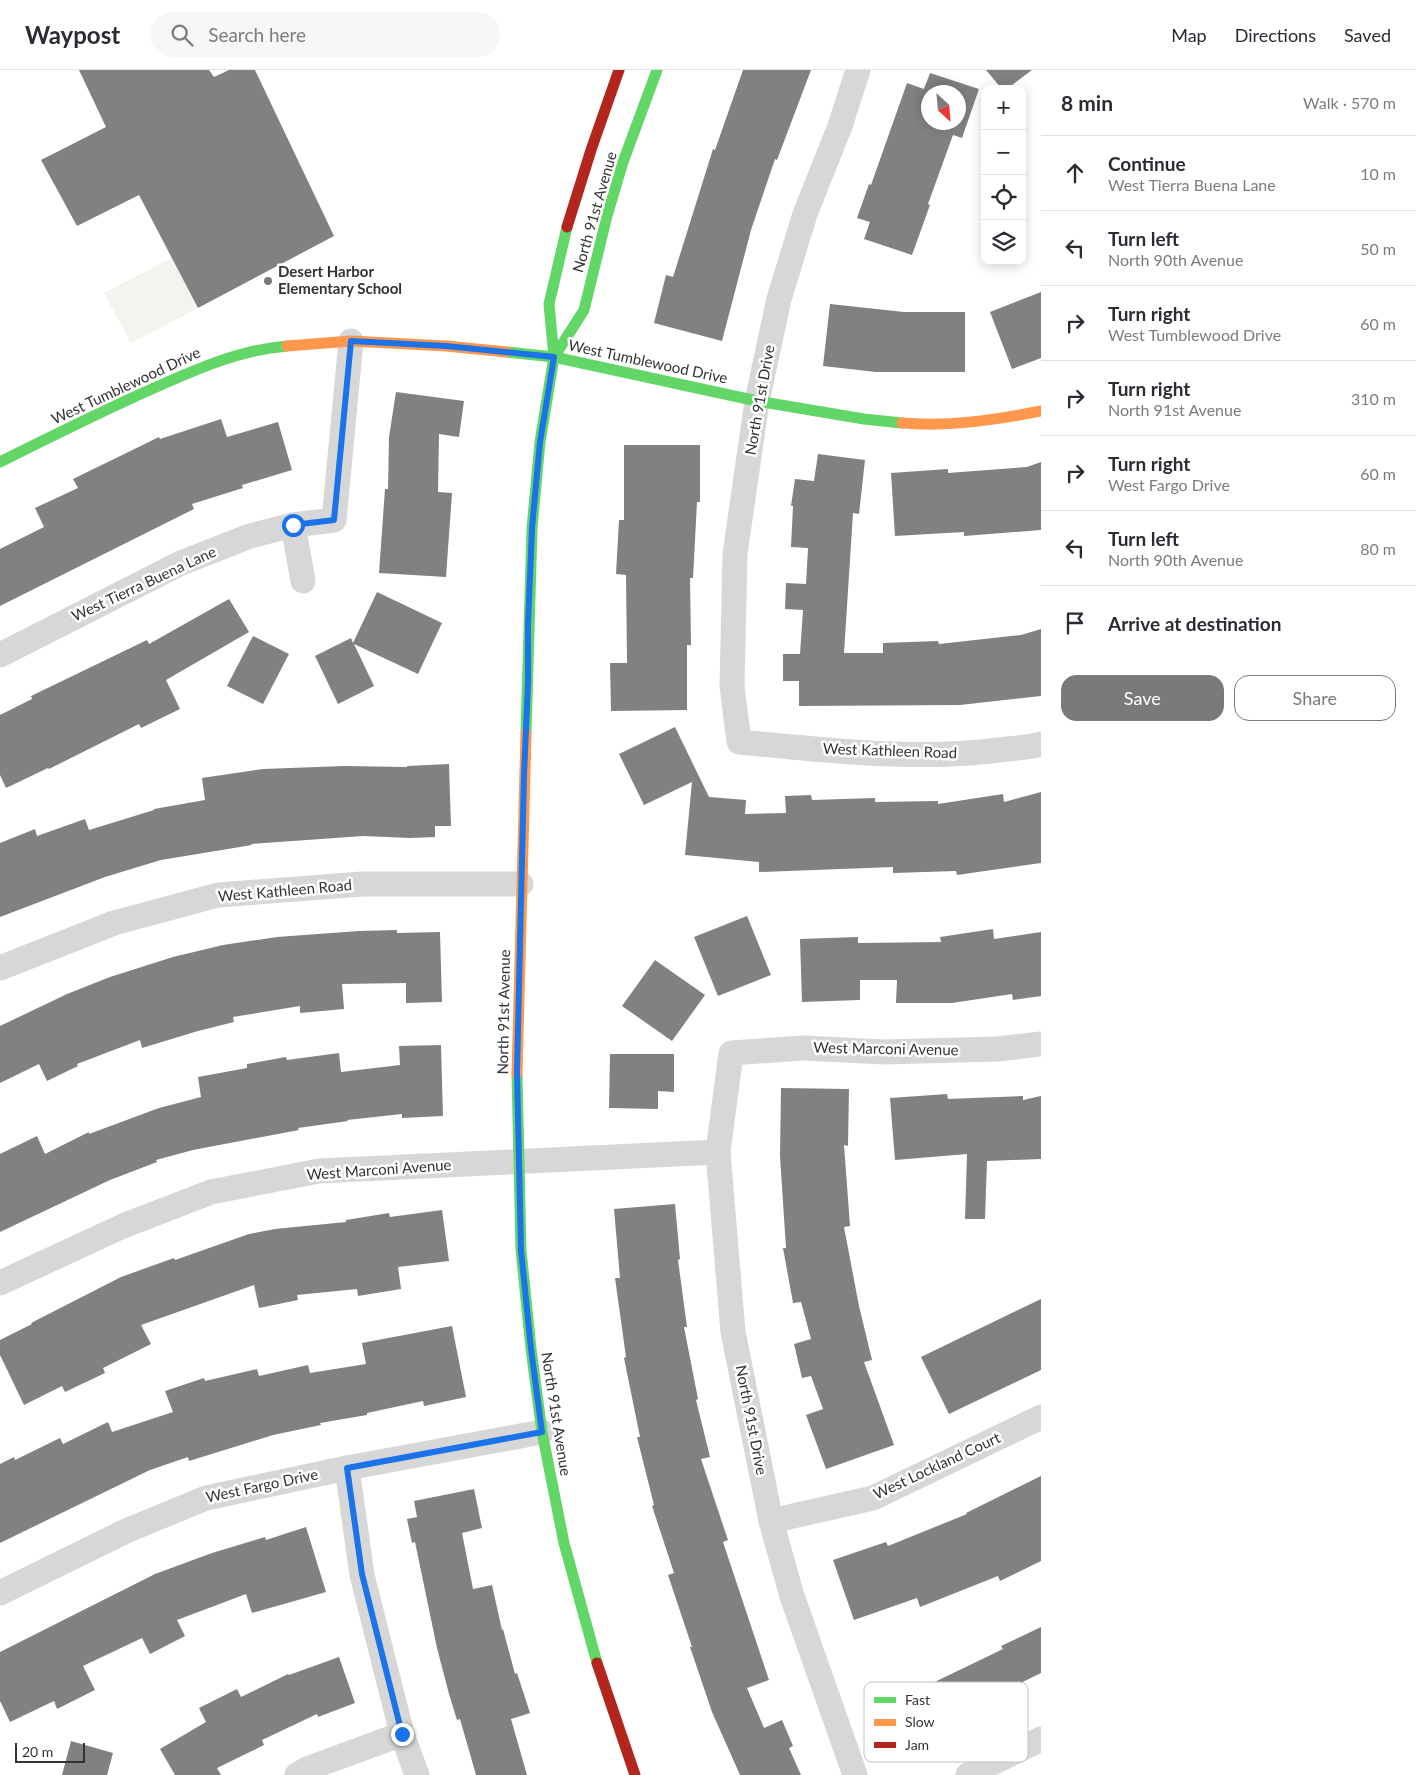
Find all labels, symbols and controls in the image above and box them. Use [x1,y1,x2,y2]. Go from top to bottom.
search box [150,12,500,57]
text: Waypost [25,20,120,49]
icon: search [168,21,196,49]
text: Search here [208,23,306,46]
text: Map [1171,24,1207,46]
text: Directions [1235,24,1316,46]
text: Saved [1344,24,1391,46]
north arrow [921,85,966,130]
map controls [981,85,1026,265]
button: + [981,85,1026,130]
text: 8 min [1061,90,1113,115]
text: Walk · 570 m [1303,93,1396,112]
button: − [981,130,1026,175]
street label: North 91st Avenue [568,149,620,274]
text: Continue [1108,152,1186,175]
icon: ahead [1061,159,1089,187]
text: 10 m [1360,164,1396,183]
button: locate [981,175,1026,220]
text: West Tierra Buena Lane [1108,175,1276,194]
button: layers [981,220,1026,265]
text: Turn left [1108,227,1179,250]
icon: left [1061,234,1089,262]
text: 50 m [1360,239,1396,258]
text: North 90th Avenue [1108,250,1243,269]
place label: Desert Harbor Elementary School [278,262,402,297]
marker: Desert Harbor Elementary School [262,275,274,287]
text: Turn right [1108,302,1190,325]
icon: right [1061,309,1089,337]
text: 60 m [1360,314,1396,333]
text: West Tumblewood Drive [1108,325,1281,344]
street label: West Tumblewood Drive [567,335,730,387]
street label: West Tumblewood Drive [48,343,203,428]
street label: North 91st Drive [740,343,778,456]
text: Turn right [1108,377,1190,400]
icon: right [1061,384,1089,412]
text: 310 m [1351,389,1396,408]
text: North 91st Avenue [1108,400,1241,419]
text: Turn right [1108,452,1190,475]
icon: right [1061,459,1089,487]
text: 60 m [1360,464,1396,483]
text: West Fargo Drive [1108,475,1230,494]
route start [282,514,305,537]
text: Turn left [1108,527,1179,550]
icon: left [1061,534,1089,562]
text: 80 m [1360,539,1396,558]
street label: West Tierra Buena Lane [69,542,219,624]
text: North 90th Avenue [1108,550,1243,569]
icon: arrive [1061,609,1089,637]
text: Arrive at destination [1108,612,1281,635]
button: Save [1061,675,1224,721]
button: Share [1234,675,1396,721]
street label: West Kathleen Road [823,739,957,761]
street label: West Kathleen Road [217,875,353,905]
street label: North 91st Avenue [493,949,513,1075]
street label: West Marconi Avenue [813,1038,959,1058]
street label: West Marconi Avenue [306,1155,452,1183]
street label: North 91st Avenue [538,1351,576,1477]
street label: North 91st Drive [732,1363,771,1476]
street label: West Lockland Court [870,1428,1003,1502]
street label: West Fargo Drive [204,1464,320,1506]
legend [864,1682,1028,1762]
text: Fast [905,1691,930,1708]
text: Slow [905,1713,935,1730]
route end [391,1723,414,1746]
text: Jam [905,1736,929,1753]
scale bar [15,1740,85,1763]
text: 20 m [22,1743,53,1760]

